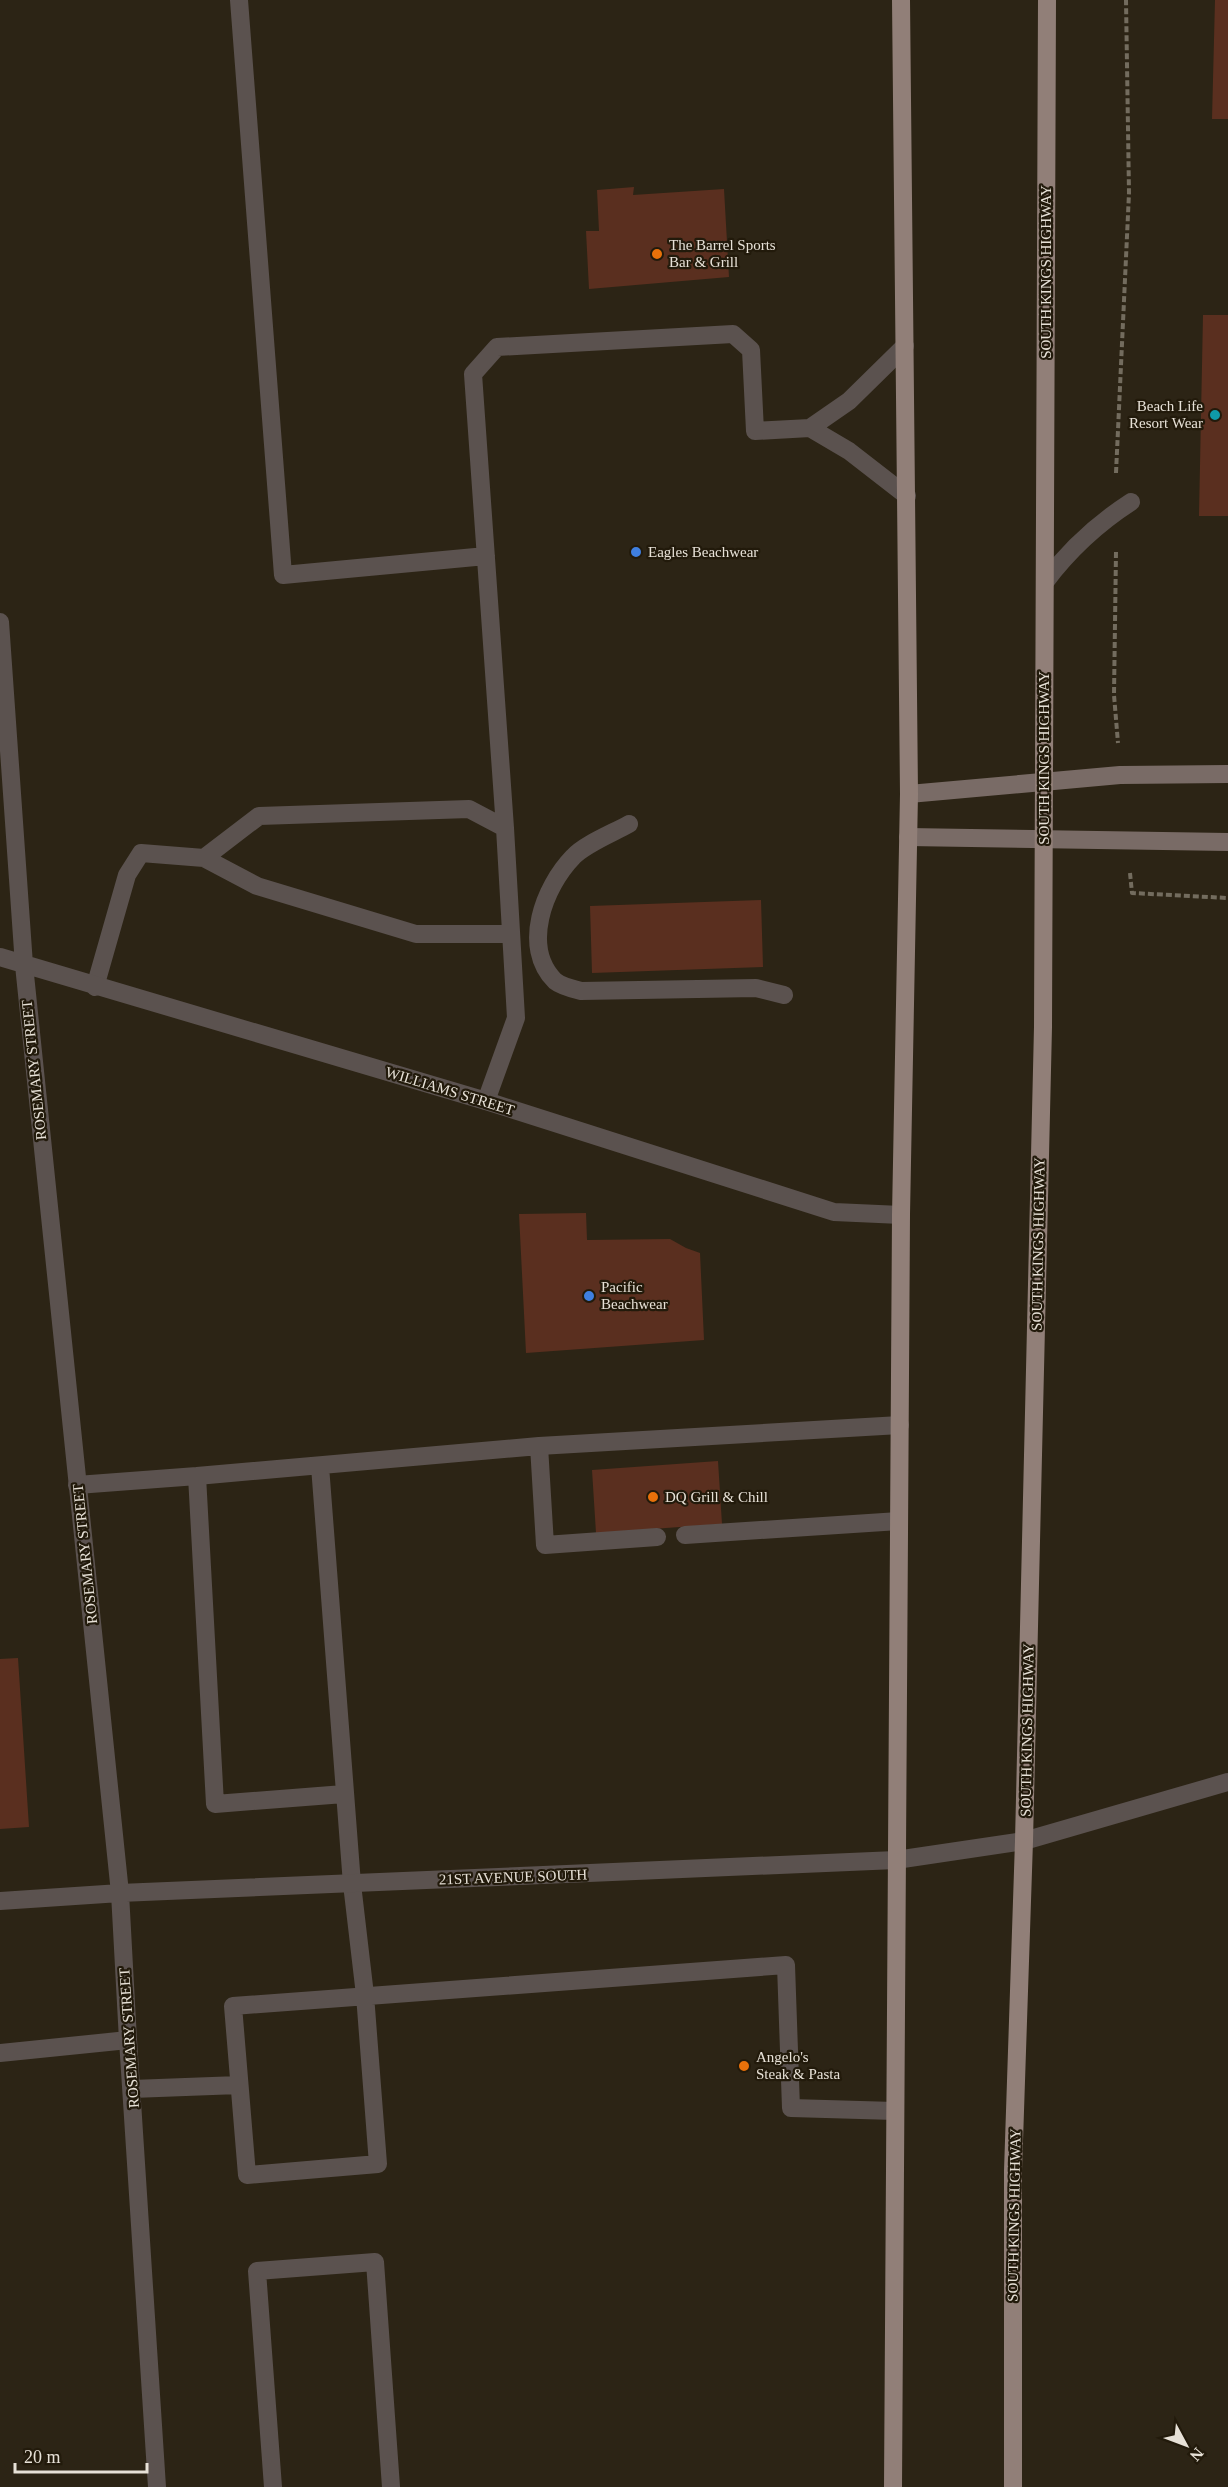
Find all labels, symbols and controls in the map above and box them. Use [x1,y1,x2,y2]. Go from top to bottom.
street label: SOUTH KINGS HIGHWAY [1038,185,1054,359]
place label: The Barrel Sports Bar & Grill [669,237,776,270]
marker: The Barrel Sports Bar & Grill [650,247,664,261]
place label: Beach Life Resort Wear [1129,398,1203,431]
marker: Beach Life Resort Wear [1208,408,1222,422]
place label: Eagles Beachwear [648,544,758,560]
marker: Eagles Beachwear [629,545,643,559]
street label: SOUTH KINGS HIGHWAY [1036,671,1052,845]
street label: ROSEMARY STREET [19,999,49,1141]
street label: WILLIAMS STREET [384,1064,516,1118]
street label: SOUTH KINGS HIGHWAY [1028,1157,1048,1331]
place label: Pacific Beachwear [601,1279,668,1312]
marker: Pacific Beachwear [582,1289,596,1303]
street label: ROSEMARY STREET [70,1483,100,1625]
place label: DQ Grill & Chill [665,1489,768,1505]
marker: DQ Grill & Chill [646,1490,660,1504]
street label: SOUTH KINGS HIGHWAY [1017,1643,1037,1817]
street label: 21ST AVENUE SOUTH [438,1866,588,1888]
street label: ROSEMARY STREET [116,1967,142,2109]
place label: Angelo's Steak & Pasta [756,2049,840,2082]
marker: Angelo's Steak & Pasta [737,2059,751,2073]
street label: SOUTH KINGS HIGHWAY [1004,2128,1024,2302]
north arrow [1156,2415,1216,2475]
scale bar [15,2436,147,2474]
text: N [1186,2445,1207,2465]
text: 20 m [24,2447,61,2467]

